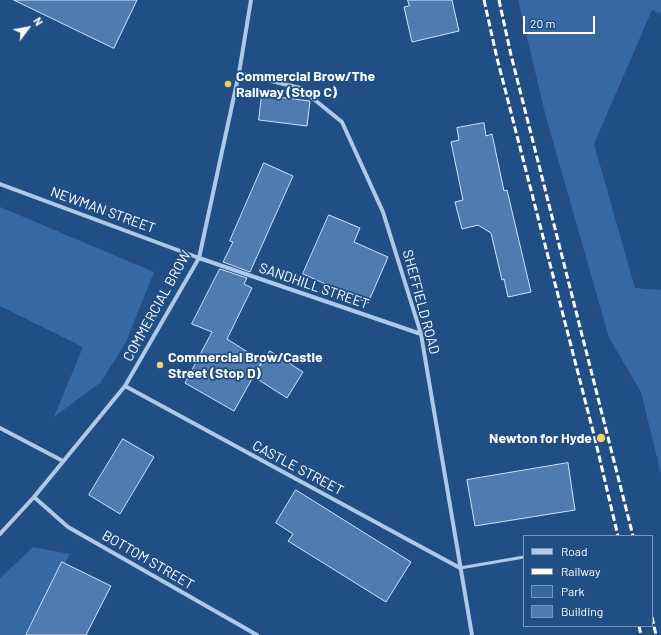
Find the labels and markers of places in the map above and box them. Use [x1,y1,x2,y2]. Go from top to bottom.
place label: Commercial Brow/The Railway (Stop C) [236,68,375,100]
marker: Commercial Brow/The Railway (Stop C) [223,79,233,89]
place label: Commercial Brow/Castle Street (Stop D) [168,349,323,382]
marker: Commercial Brow/Castle Street (Stop D) [155,360,165,370]
place label: Newton for Hyde [489,430,592,446]
marker: Newton for Hyde [595,432,607,444]

